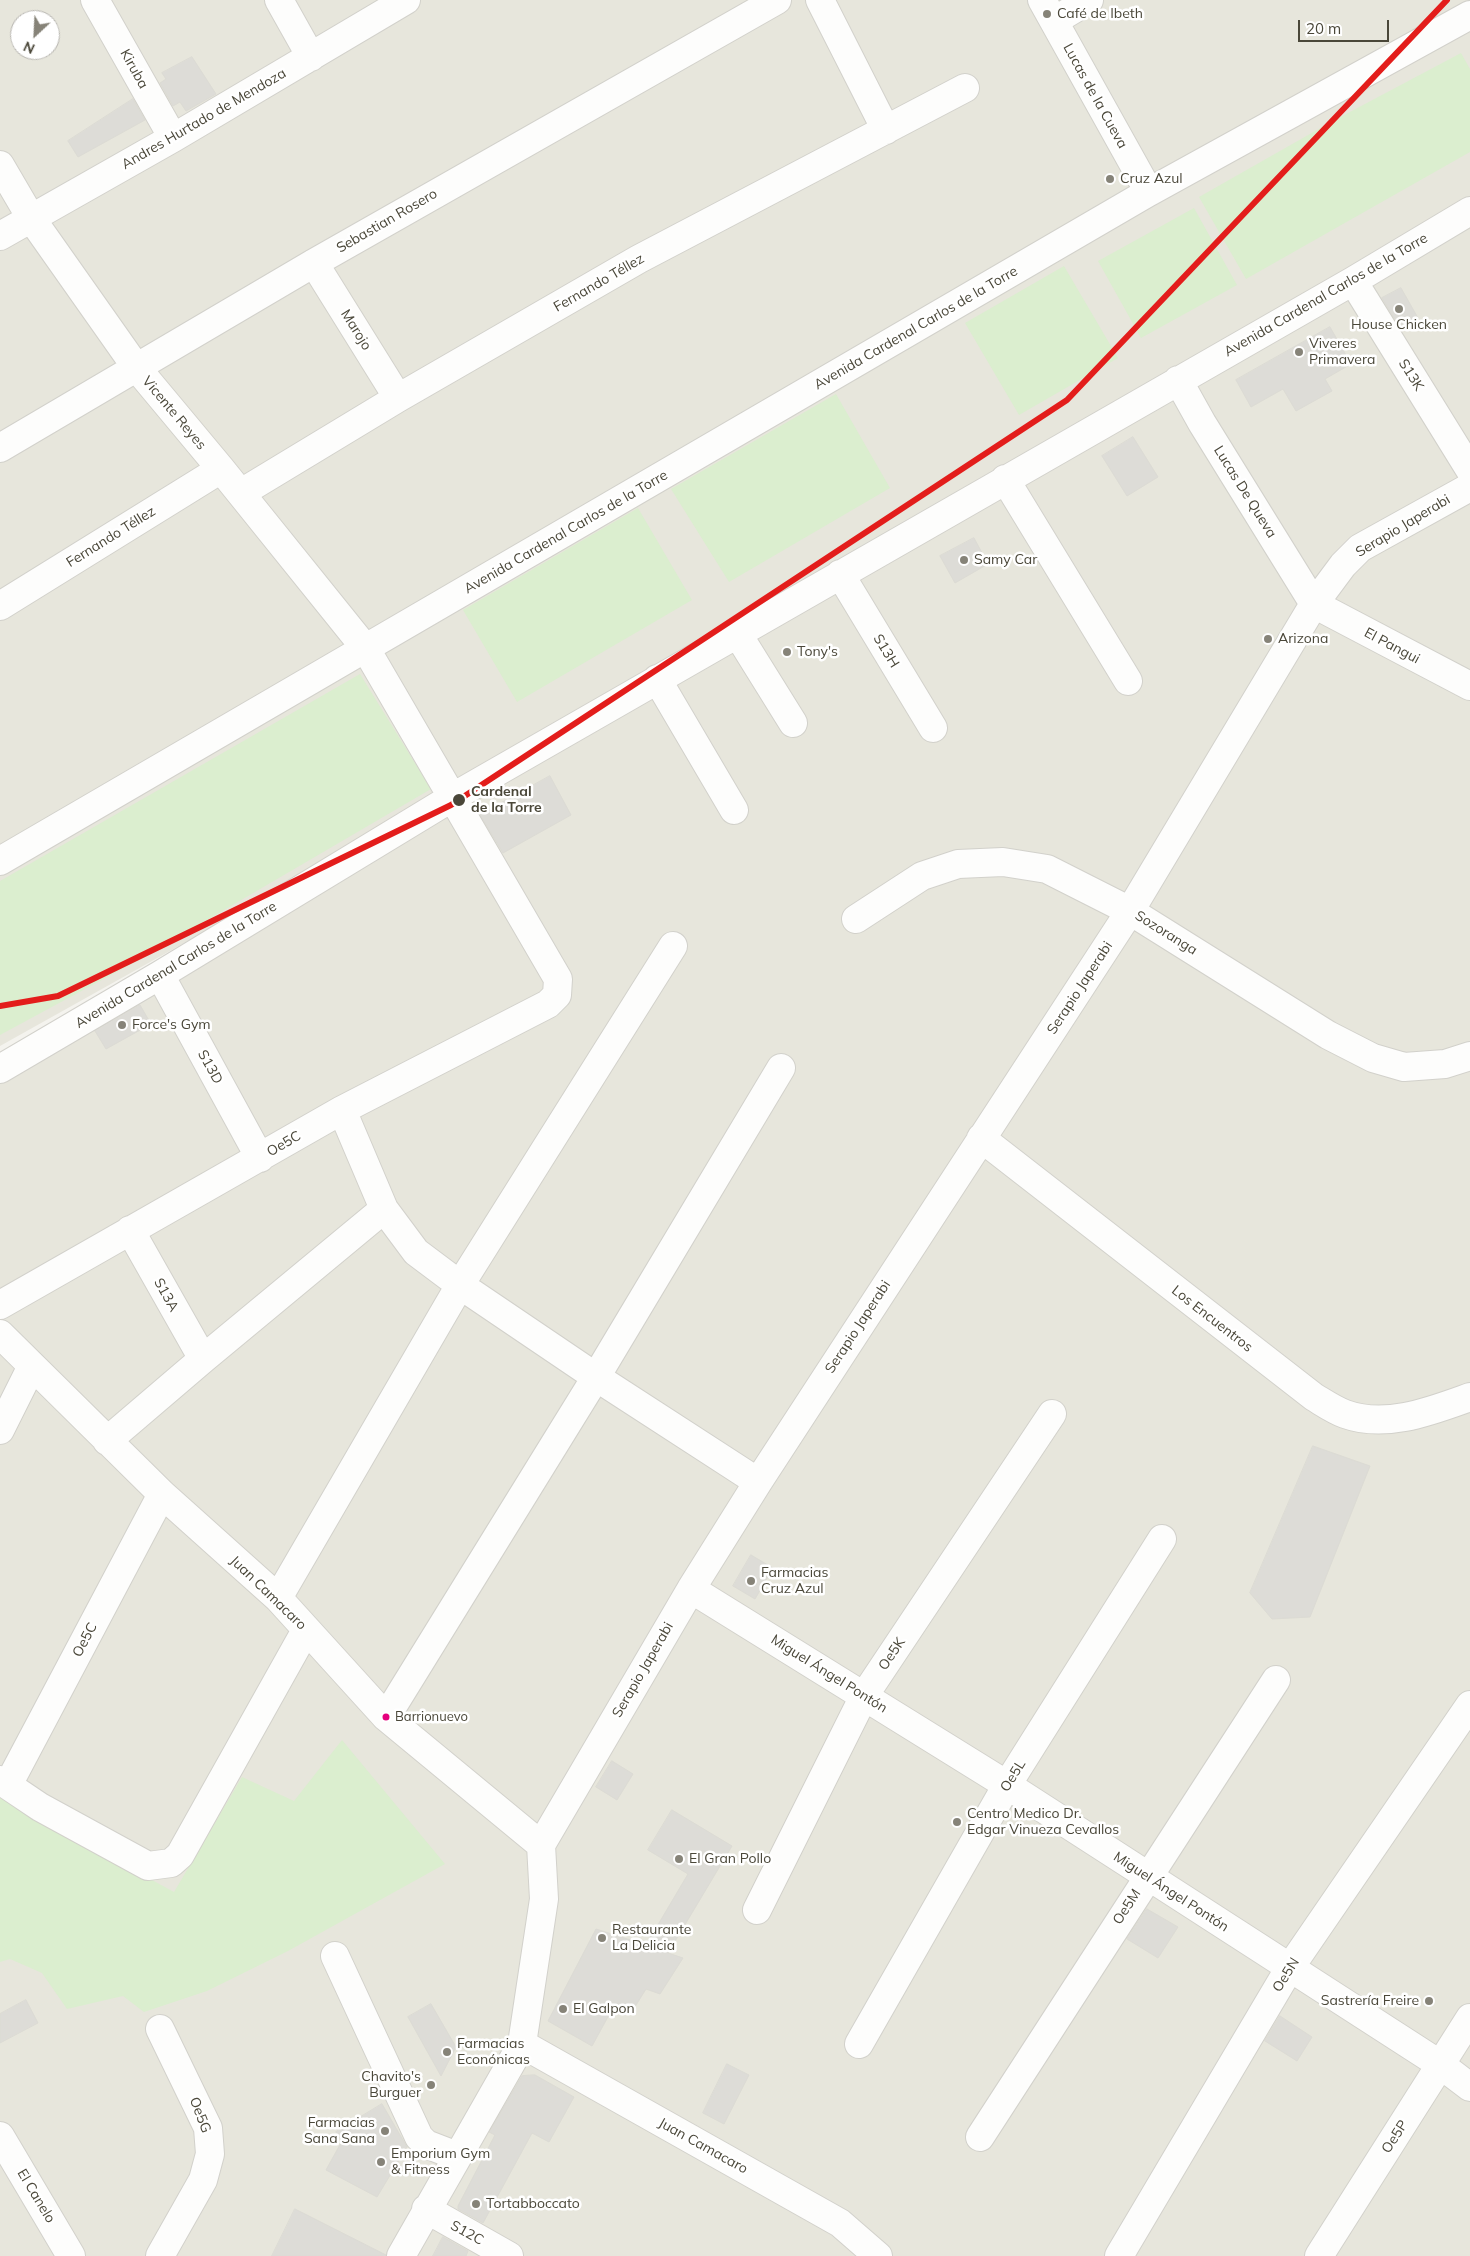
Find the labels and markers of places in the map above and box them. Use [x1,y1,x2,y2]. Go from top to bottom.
place label: Café de Ibeth [1057,6,1143,22]
marker: Café de Ibeth [1041,8,1053,20]
place label: Cruz Azul [1120,171,1183,187]
marker: Cruz Azul [1104,173,1116,185]
marker: House Chicken [1393,303,1405,315]
place label: House Chicken [1351,317,1447,333]
place label: Viveres Primavera [1309,336,1375,368]
marker: Viveres Primavera [1293,346,1305,358]
place label: Samy Car [974,552,1037,568]
marker: Samy Car [958,554,970,566]
place label: Arizona [1278,631,1328,647]
marker: Arizona [1262,633,1274,645]
place label: Tony's [797,644,838,660]
marker: Tony's [781,646,793,658]
place label: Cardenal de la Torre [471,784,542,816]
marker: Cardenal de la Torre [451,792,467,808]
place label: Force's Gym [132,1017,211,1033]
marker: Force's Gym [116,1019,128,1031]
place label: Farmacias Cruz Azul [761,1565,828,1598]
marker: Farmacias Cruz Azul [745,1575,757,1587]
place label: Barrionuevo [395,1709,468,1725]
marker: Barrionuevo [381,1712,391,1722]
place label: Centro Medico Dr. Edgar Vinueza Cevallos [967,1806,1119,1838]
marker: Centro Medico Dr. Edgar Vinueza Cevallos [951,1816,963,1828]
place label: El Gran Pollo [689,1851,771,1867]
marker: El Gran Pollo [673,1853,685,1865]
place label: Restaurante La Delicia [612,1922,691,1954]
marker: Restaurante La Delicia [596,1932,608,1944]
place label: Sastrería Freire [1321,1993,1419,2009]
marker: Sastrería Freire [1423,1995,1435,2007]
place label: El Galpon [573,2001,635,2017]
marker: El Galpon [557,2003,569,2015]
place label: Farmacias Econónicas [457,2036,530,2068]
marker: Farmacias Econónicas [441,2046,453,2058]
place label: Chavito's Burguer [361,2069,421,2102]
marker: Chavito's Burguer [425,2079,437,2091]
place label: Farmacias Sana Sana [304,2115,375,2148]
marker: Farmacias Sana Sana [379,2125,391,2137]
place label: Emporium Gym & Fitness [391,2146,490,2178]
marker: Emporium Gym & Fitness [375,2156,387,2168]
place label: Tortabboccato [486,2196,580,2212]
marker: Tortabboccato [470,2198,482,2210]

